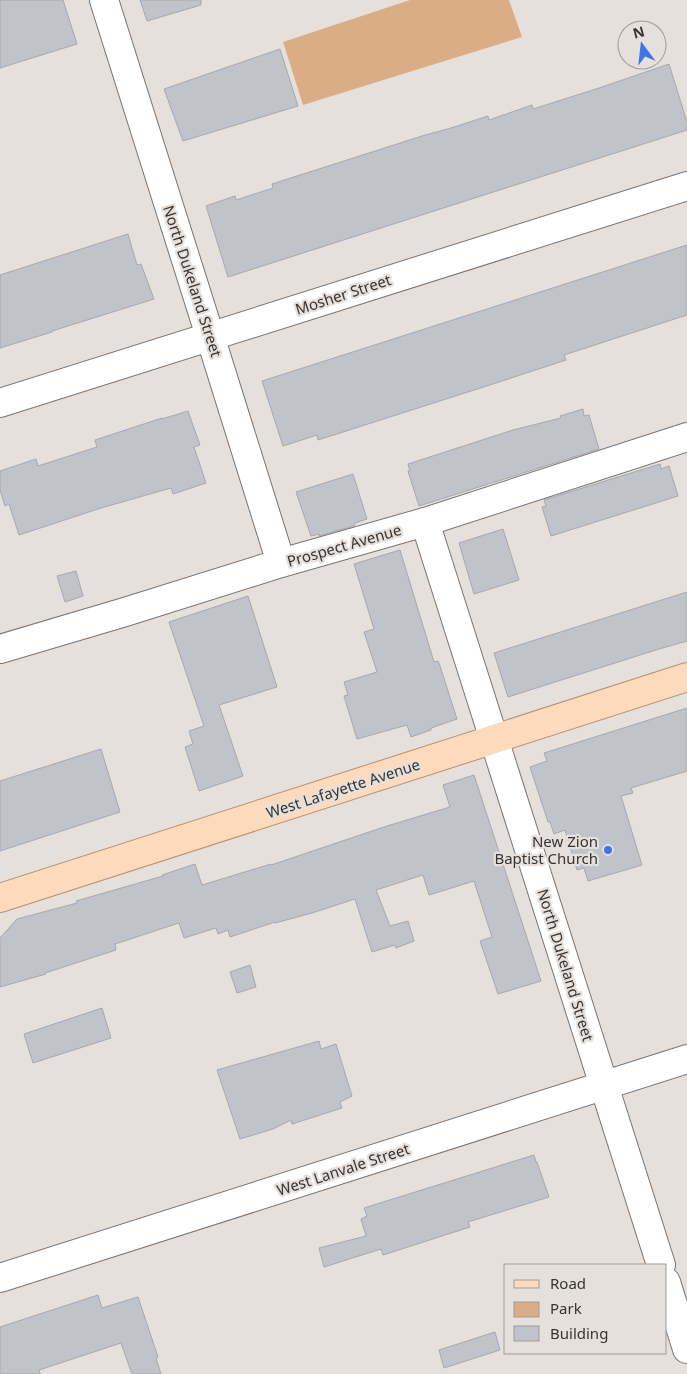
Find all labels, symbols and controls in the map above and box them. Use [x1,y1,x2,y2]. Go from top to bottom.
north arrow [617,20,667,70]
text: N [631,21,646,43]
street label: North Dukeland Street [159,203,227,360]
street label: Mosher Street [293,269,394,319]
street label: Prospect Avenue [284,519,404,571]
street label: West Lafayette Avenue [264,754,422,822]
place label: New Zion Baptist Church [494,831,598,868]
marker: New Zion Baptist Church [602,844,614,856]
street label: North Dukeland Street [533,886,599,1044]
street label: West Lanvale Street [274,1138,412,1200]
legend [504,1264,667,1354]
text: Road [550,1273,586,1293]
text: Park [550,1298,582,1318]
text: Building [550,1323,608,1343]

